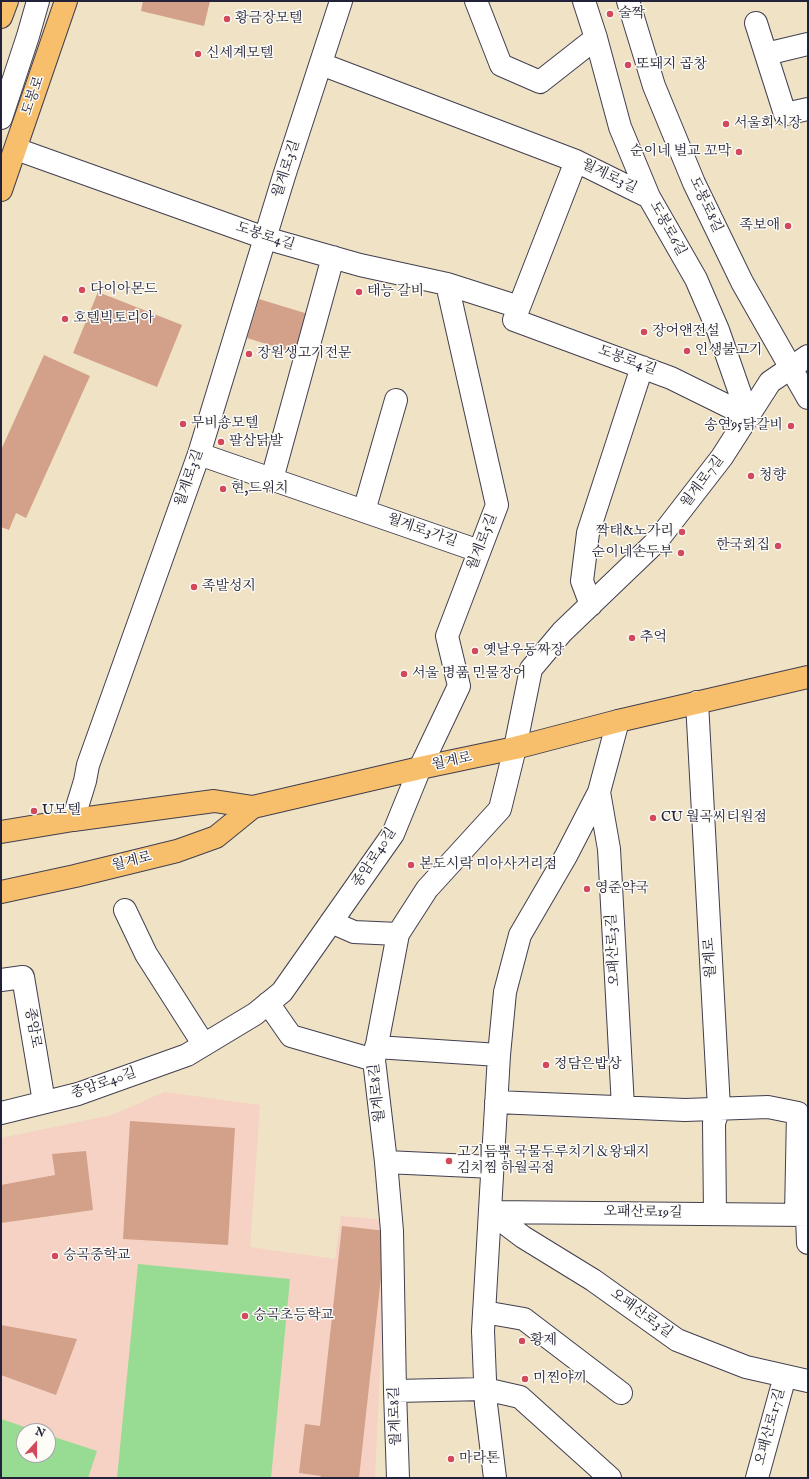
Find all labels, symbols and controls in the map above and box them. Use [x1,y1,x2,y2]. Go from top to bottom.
place label: 술짝 [618,6,645,22]
marker: 술짝 [605,9,615,19]
place label: 황금장모텔 [235,11,303,27]
marker: 황금장모텔 [222,14,232,24]
place label: 신세계모텔 [206,46,274,62]
marker: 신세계모텔 [193,49,203,59]
place label: 또돼지 곱창 [636,57,707,73]
marker: 또돼지 곱창 [623,60,633,70]
street label: 도봉로 [19,74,49,118]
place label: 서울회시장 [734,116,802,132]
marker: 서울회시장 [721,119,731,129]
street label: 월계로3길 [270,138,304,200]
place label: 순이네 벌교 꼬막 [630,144,731,160]
marker: 순이네 벌교 꼬막 [734,147,744,157]
street label: 월계로3길 [579,156,639,198]
street label: 도봉로8길 [685,174,725,236]
street label: 도봉로6길 [645,199,689,259]
place label: 족보애 [739,218,780,234]
street label: 도봉로4길 [233,220,297,254]
marker: 족보애 [783,221,793,231]
place label: 다이아몬드 [90,282,158,298]
place label: 태능 갈비 [367,284,424,300]
marker: 다이아몬드 [77,285,87,295]
marker: 태능 갈비 [354,287,364,297]
place label: 호텔빅토리아 [73,311,154,327]
marker: 호텔빅토리아 [60,314,70,324]
place label: 장어앤전설 [652,324,720,340]
marker: 장어앤전설 [639,327,649,337]
street label: 도봉로4길 [595,343,659,379]
place label: 인생불고기 [695,343,763,359]
place label: 장원생고기전문 [257,346,352,362]
marker: 인생불고기 [682,346,692,356]
marker: 장원생고기전문 [244,349,254,359]
place label: 무비숑모텔 [191,416,259,432]
place label: 송연95닭갈비 [704,418,783,434]
marker: 무비숑모텔 [178,419,188,429]
marker: 송연95닭갈비 [786,421,796,431]
place label: 팔삼닭발 [229,434,283,450]
marker: 팔삼닭발 [216,437,226,447]
street label: 월계로3길 [172,447,208,509]
street label: 월계로7길 [678,453,728,511]
place label: 청향 [759,468,786,484]
marker: 청향 [746,471,756,481]
place label: 현,드위치 [231,481,289,497]
marker: 현,드위치 [218,484,228,494]
street label: 월계로3가길 [385,511,459,551]
street label: 월계로5길 [465,511,501,573]
place label: 짝태&노가리 [596,524,674,540]
marker: 짝태&노가리 [677,527,687,537]
place label: 한국회집 [716,538,770,554]
marker: 한국회집 [773,541,783,551]
place label: 순이네손두부 [592,545,673,561]
marker: 순이네손두부 [676,548,686,558]
place label: 족발성지 [202,579,256,595]
marker: 족발성지 [189,582,199,592]
place label: 추억 [640,630,667,646]
marker: 추억 [627,633,637,643]
place label: 옛날우동짜장 [483,643,564,659]
marker: 옛날우동짜장 [470,646,480,656]
place label: 서울 명품 민물장어 [412,666,526,682]
marker: 서울 명품 민물장어 [399,669,409,679]
street label: 월계로 [430,750,474,774]
place label: U모텔 [42,803,81,819]
marker: U모텔 [29,806,39,816]
place label: CU 월곡씨티원점 [661,810,767,826]
marker: CU 월곡씨티원점 [648,813,658,823]
street label: 종암로40길 [349,825,401,891]
street label: 월계로 [110,849,154,875]
place label: 본도시락 미아사거리점 [419,857,557,873]
marker: 본도시락 미아사거리점 [406,860,416,870]
place label: 영준약국 [595,881,649,897]
marker: 영준약국 [582,884,592,894]
street label: 오패산로3길 [604,913,624,987]
street label: 월계로 [702,937,720,979]
street label: 종암로 [20,1007,44,1049]
place label: 정담은밥상 [554,1057,622,1073]
marker: 정담은밥상 [541,1060,551,1070]
street label: 월계로8길 [367,1062,389,1124]
street label: 종암로40길 [69,1065,139,1103]
place label: 고기듬뿍 국물두루치기＆왕돼지 김치찜 하월곡점 [457,1145,650,1178]
marker: 고기듬뿍 국물두루치기＆왕돼지 김치찜 하월곡점 [444,1156,454,1166]
street label: 오패산로19길 [603,1204,683,1222]
place label: 숭곡중학교 [63,1248,131,1264]
marker: 숭곡중학교 [50,1251,60,1261]
street label: 오패산로3길 [607,1286,675,1342]
place label: 숭곡초등학교 [253,1308,334,1324]
marker: 숭곡초등학교 [240,1311,250,1321]
place label: 황제 [530,1333,557,1349]
marker: 황제 [517,1336,527,1346]
place label: 미찐야끼 [533,1371,587,1387]
marker: 미찐야끼 [520,1374,530,1384]
street label: 월계로8길 [387,1386,405,1446]
street label: 오패산로17길 [753,1386,789,1468]
north arrow [16,1423,56,1463]
text: N [33,1424,47,1441]
place label: 마라톤 [459,1451,500,1467]
marker: 마라톤 [446,1454,456,1464]

